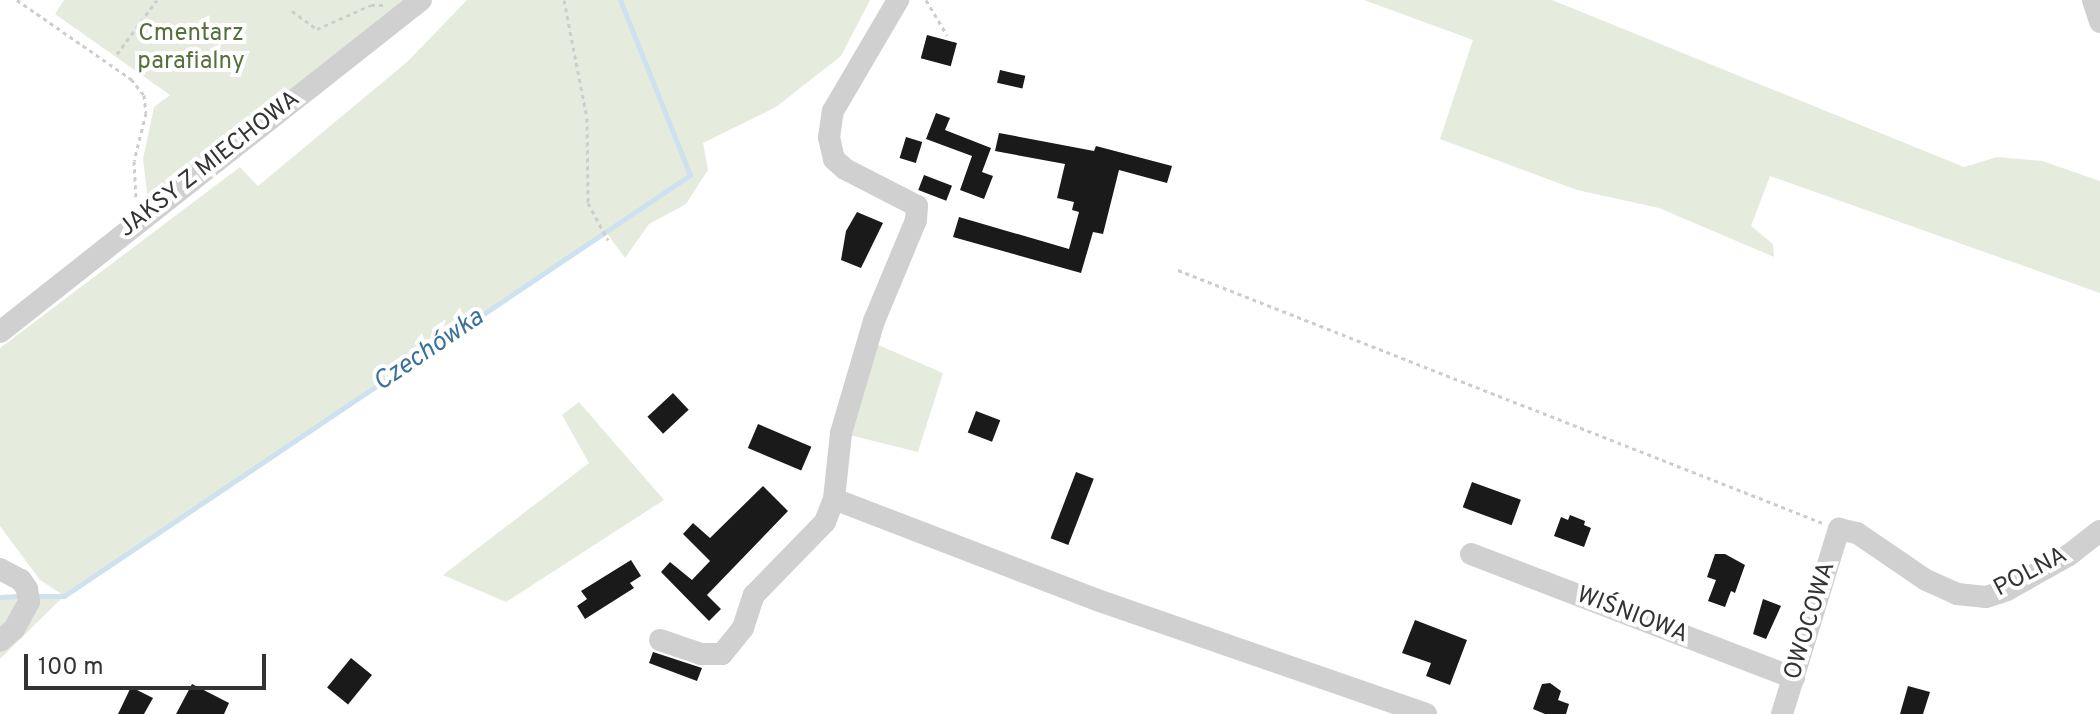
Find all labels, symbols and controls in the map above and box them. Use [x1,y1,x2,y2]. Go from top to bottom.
park label: Cmentarz parafialny [137,21,245,77]
street label: JAKSY Z MIECHOWA [113,85,307,245]
water label: Czechówka [368,303,490,399]
street label: POLNA [1989,542,2073,604]
street label: OWOCOWA [1779,559,1843,683]
street label: WIŚNIOWA [1572,582,1692,650]
scale bar [28,638,270,688]
text: 100 m [38,653,104,683]

